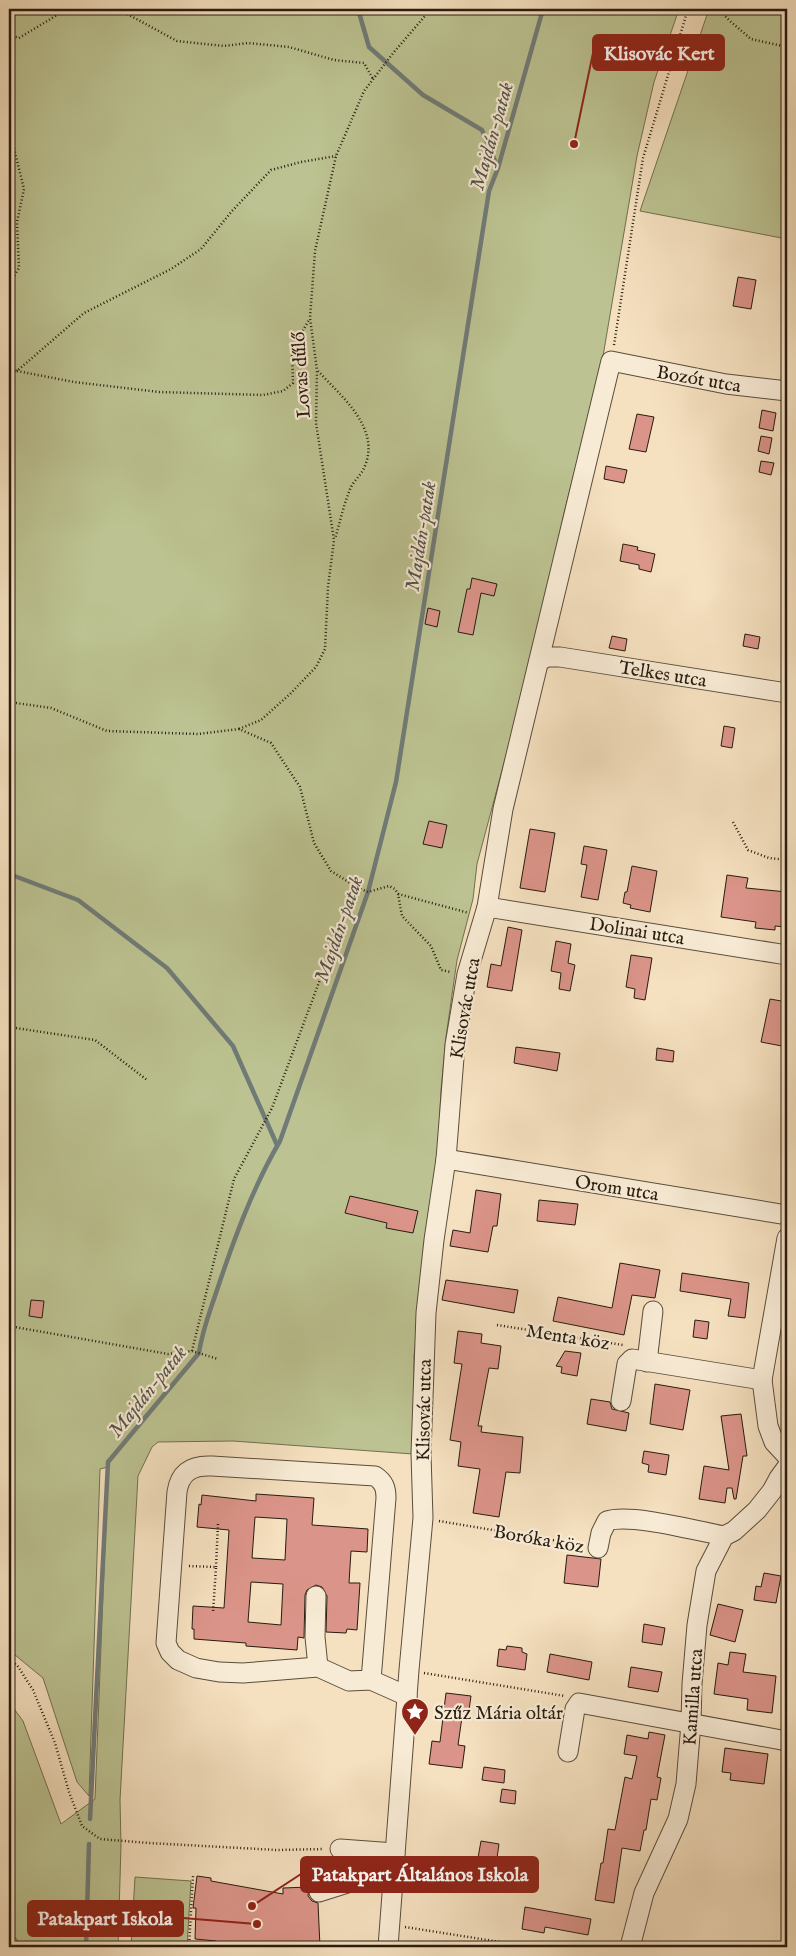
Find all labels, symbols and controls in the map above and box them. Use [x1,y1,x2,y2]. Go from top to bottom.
callout: Klisovác Kert [593,35,724,70]
text: Klisovác Kert [603,42,715,67]
water label: Majdán-patak [465,80,520,193]
street label: Lovas dűlő [287,331,317,419]
street label: Bozót utca [655,361,743,399]
water label: Majdán-patak [400,479,443,593]
street label: Telkes utca [617,656,709,694]
water label: Majdán-patak [310,873,369,986]
street label: Dolinai utca [587,913,687,951]
street label: Klisovác utca [445,955,487,1061]
street label: Orom utca [573,1171,661,1208]
street label: Menta köz [524,1320,611,1356]
water label: Majdán-patak [104,1341,193,1443]
street label: Klisovác utca [412,1358,438,1461]
street label: Boróka köz [492,1520,586,1560]
street label: Kamilla utca [679,1647,709,1746]
place icon: Szűz Mária oltár [400,1697,430,1736]
place label: Szűz Mária oltár [434,1702,563,1726]
callout: Patakpart Általános Iskola [301,1857,538,1892]
text: Patakpart Általános Iskola [312,1863,529,1888]
callout: Patakpart Iskola [28,1901,183,1936]
text: Patakpart Iskola [37,1907,173,1932]

